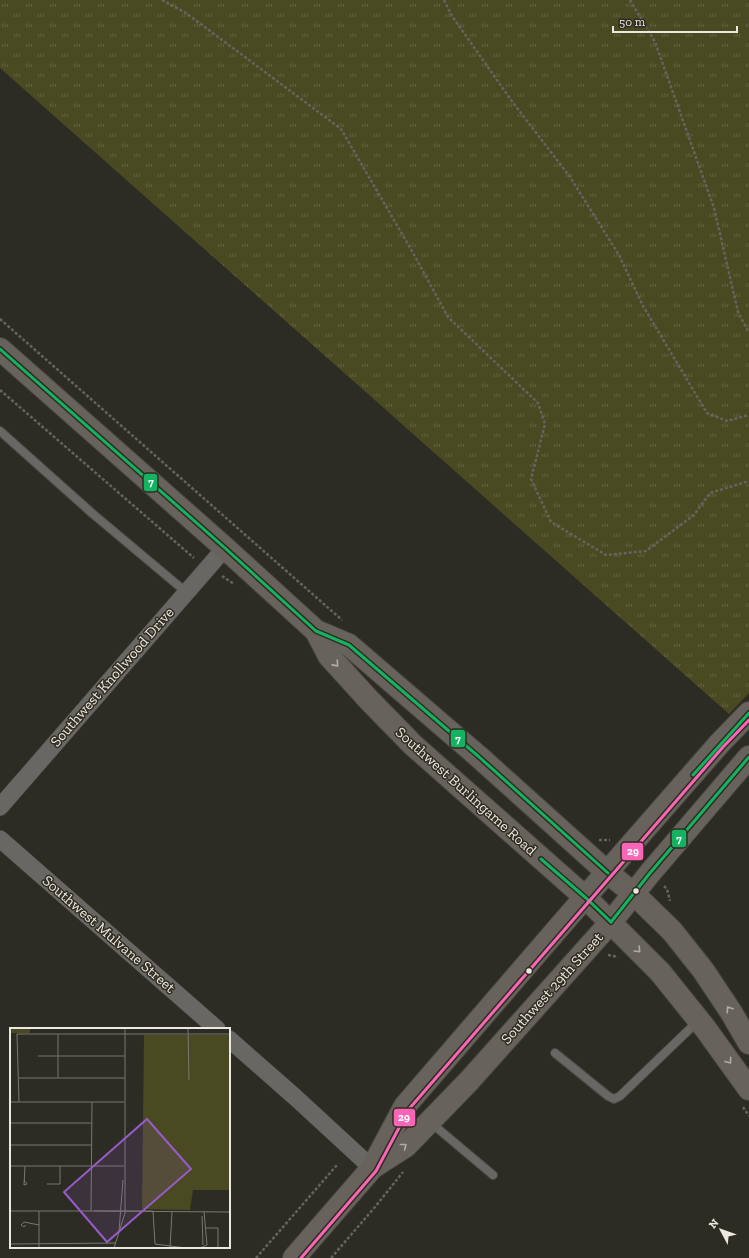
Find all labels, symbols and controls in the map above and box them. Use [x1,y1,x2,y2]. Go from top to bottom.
scale bar [613,8,737,34]
text: 50 m [619,15,646,29]
line badge: 7 [143,473,158,492]
text: 7 [148,476,154,489]
street label: Southwest Knollwood Drive [46,604,178,750]
one-way arrow [332,659,339,666]
street label: Southwest Burlingame Road [392,723,541,860]
line badge: 7 [450,729,466,748]
text: 7 [455,733,461,746]
line badge: 7 [671,829,687,848]
text: 7 [676,833,682,846]
line badge: 29 [621,842,644,861]
text: 29 [627,845,639,858]
street label: Southwest Mulvane Street [39,871,179,997]
unlabelled marker [631,886,641,896]
street label: Southwest 29th Street [497,928,607,1048]
one-way arrow [633,945,641,953]
unlabelled marker [524,966,534,976]
one-way arrow [726,1006,734,1013]
inset map [10,1028,230,1248]
one-way arrow [724,1057,732,1064]
line badge: 29 [393,1108,416,1127]
text: 29 [398,1111,410,1124]
one-way arrow [400,1144,407,1151]
north arrow [701,1210,741,1250]
text: N [706,1216,722,1231]

